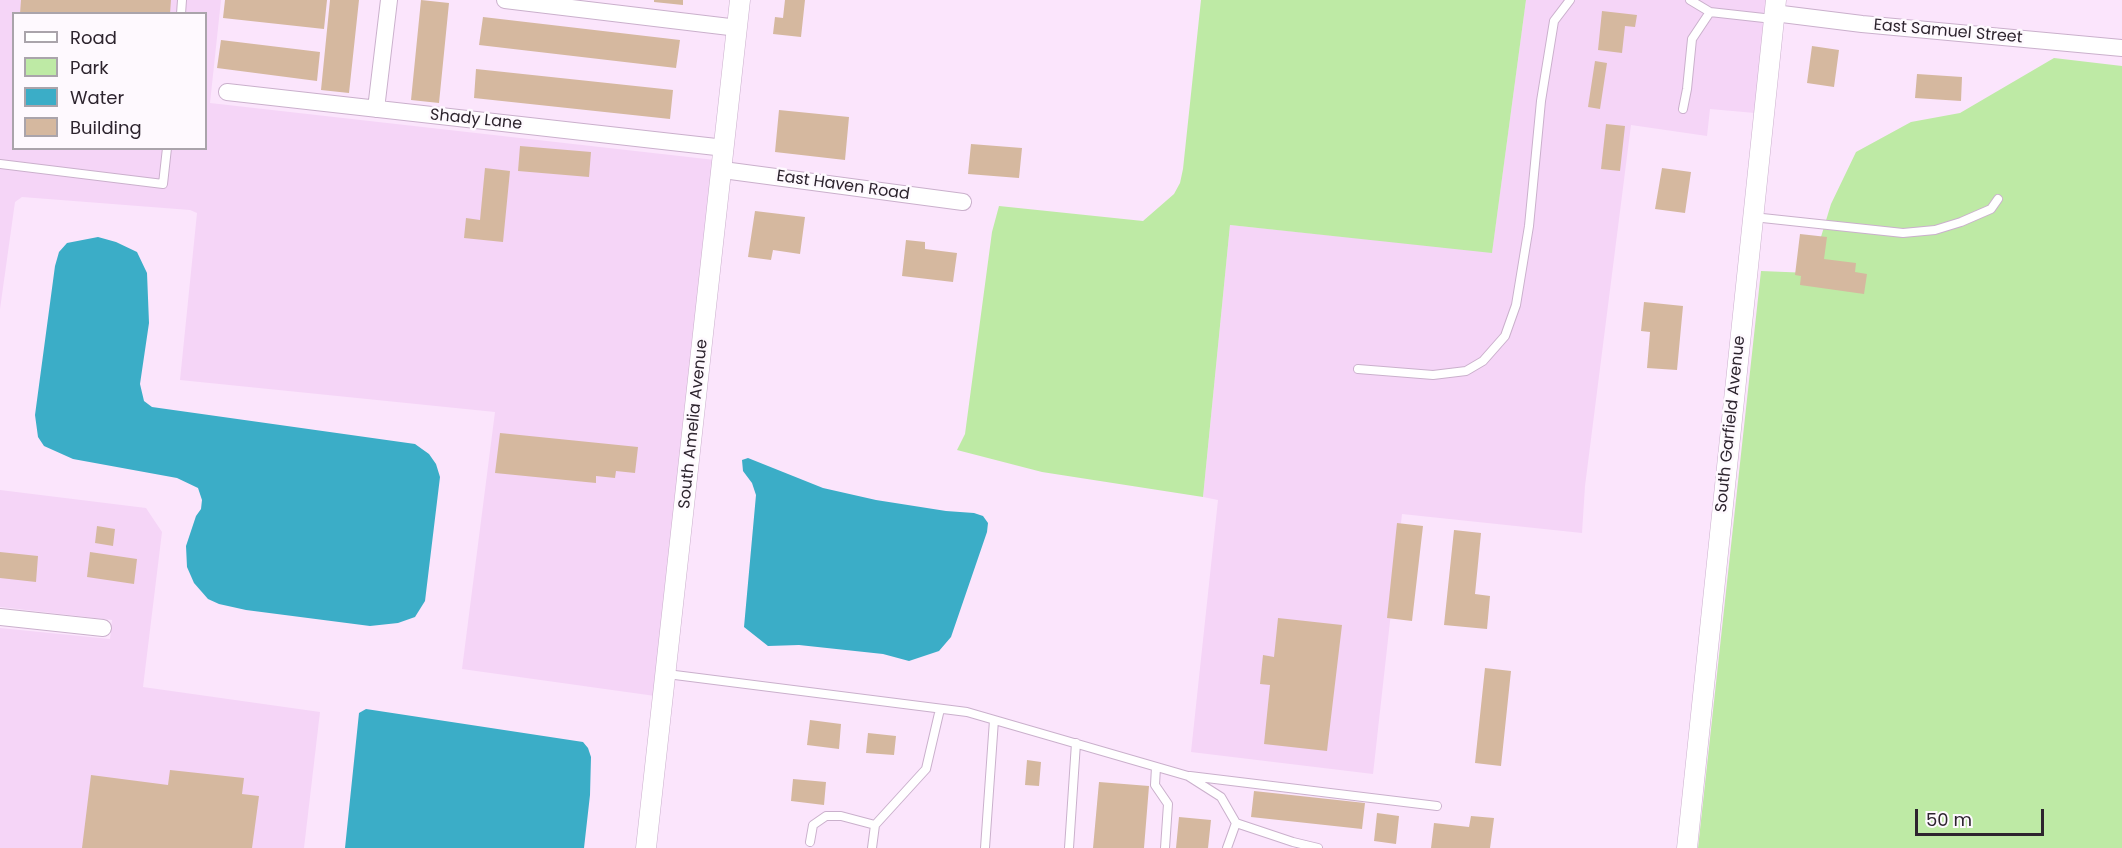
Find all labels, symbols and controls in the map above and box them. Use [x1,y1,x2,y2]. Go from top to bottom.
legend [12,12,207,150]
street label: East Samuel Street [1873,16,2023,48]
text: Road [70,25,117,50]
text: Park [70,55,109,80]
text: Water [70,85,124,110]
street label: Shady Lane [429,106,523,134]
text: Building [70,115,142,140]
street label: East Haven Road [775,167,911,205]
street label: South Garfield Avenue [1712,335,1750,513]
street label: South Amelia Avenue [676,338,712,510]
scale bar [1918,797,2047,835]
text: 50 m [1926,807,1972,832]

